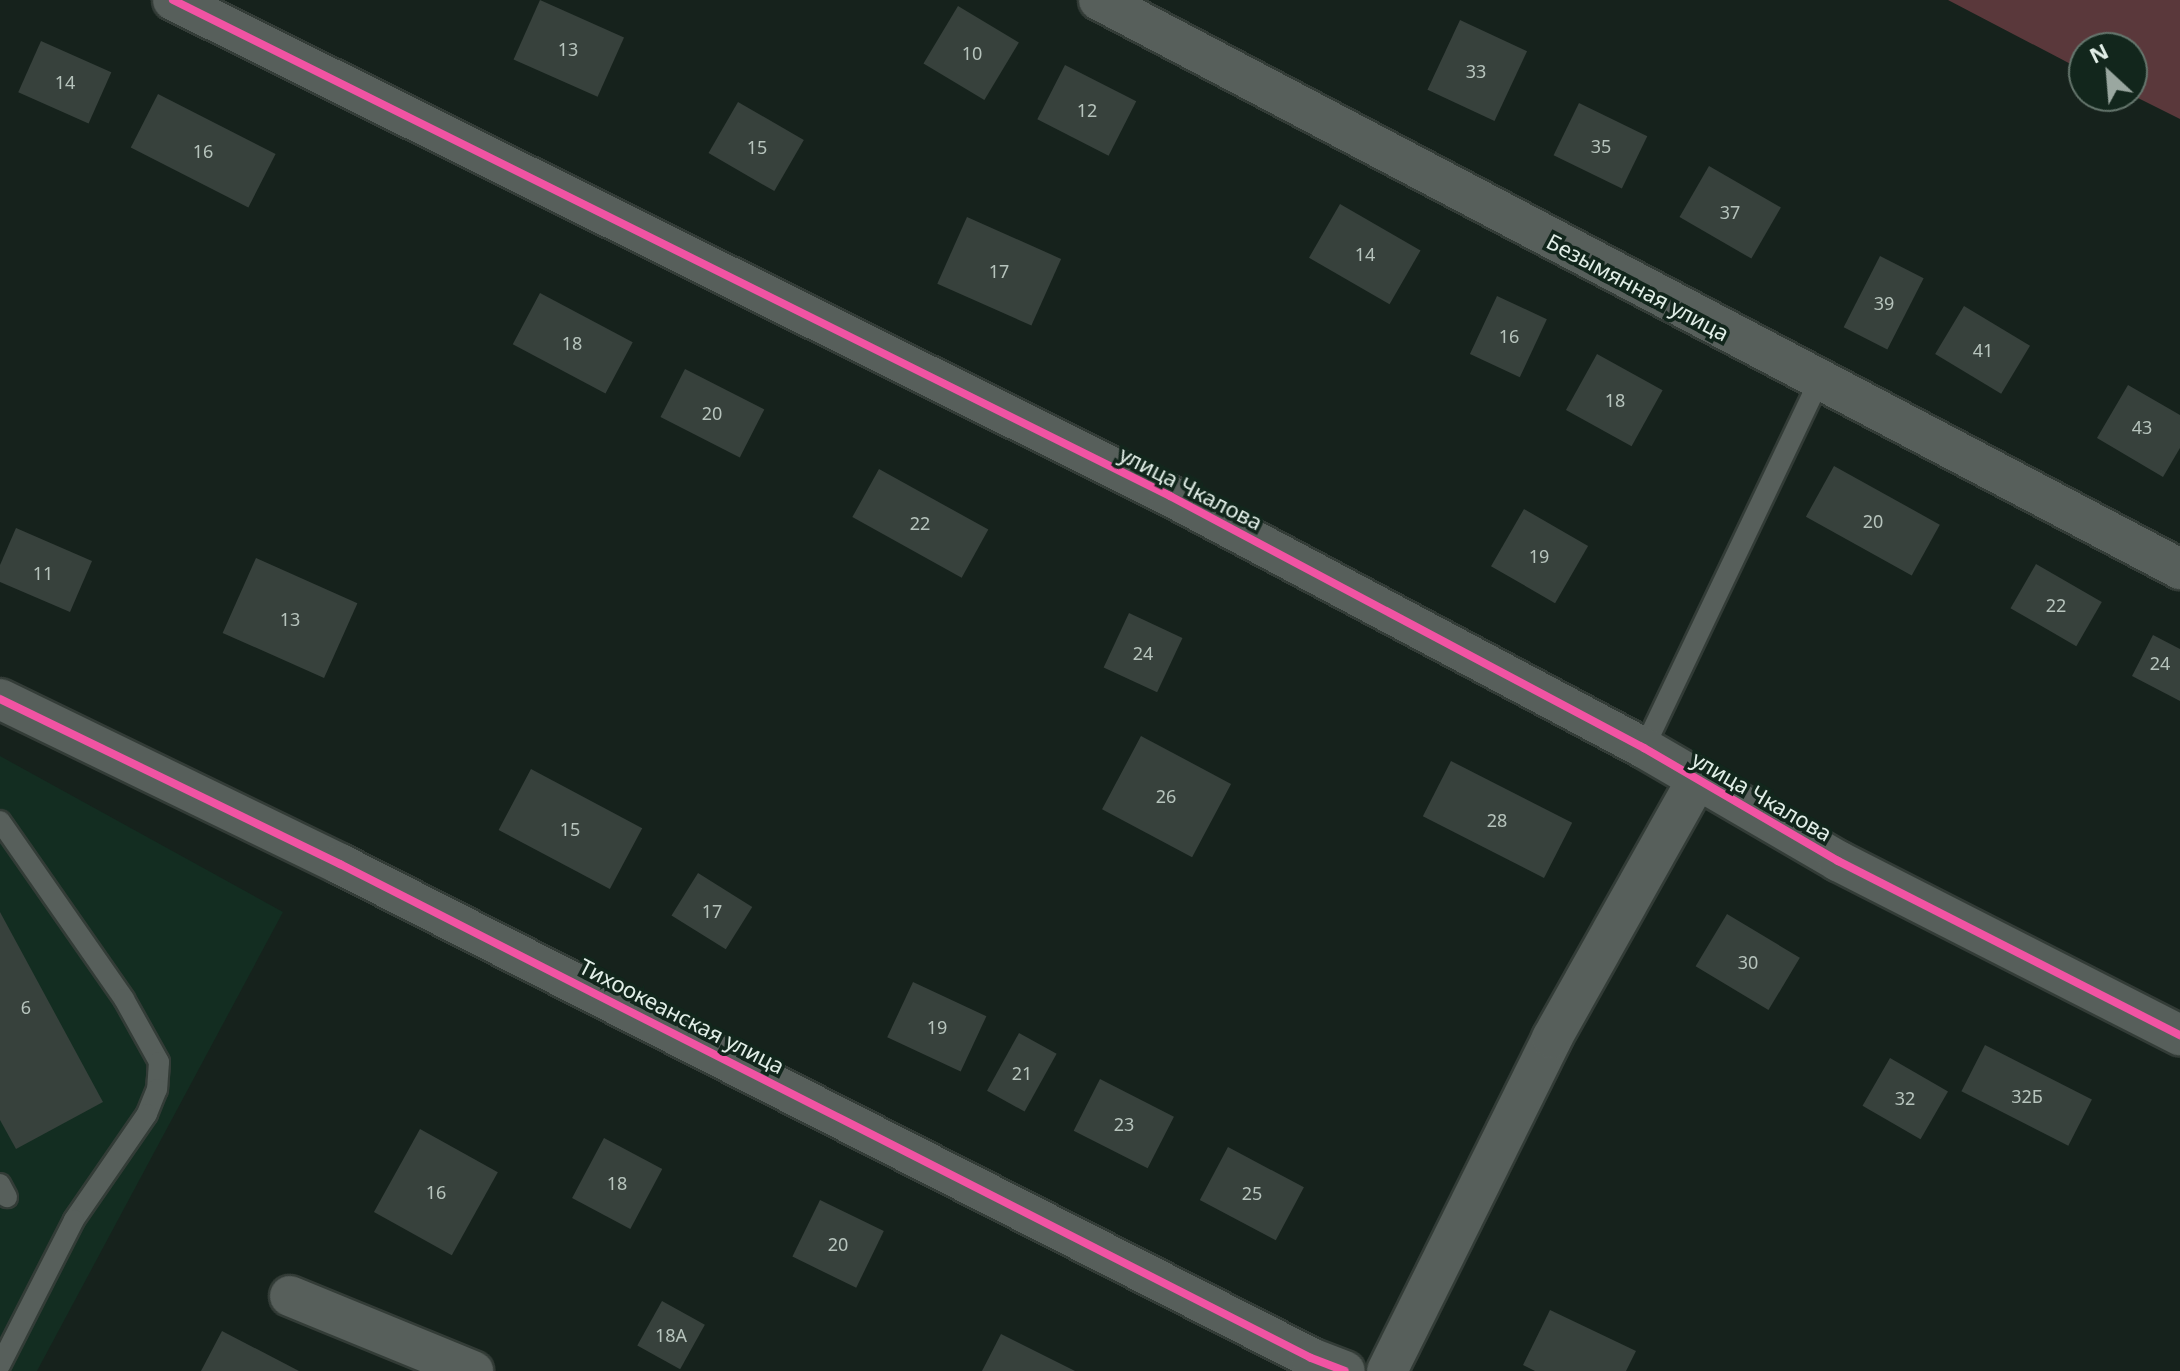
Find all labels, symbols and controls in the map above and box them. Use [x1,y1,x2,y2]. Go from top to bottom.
north arrow [2068,32,2148,112]
text: N [2084,35,2113,70]
house number: 13 [558,38,578,60]
house number: 10 [962,42,982,64]
house number: 33 [1466,60,1486,82]
house number: 14 [55,71,75,93]
house number: 12 [1077,99,1097,121]
house number: 35 [1591,135,1611,157]
house number: 15 [747,136,767,158]
house number: 16 [193,140,213,162]
house number: 37 [1720,201,1740,223]
street label: Безымянная улица [1542,228,1734,346]
house number: 14 [1355,243,1375,265]
house number: 17 [989,260,1009,282]
house number: 39 [1874,292,1894,314]
house number: 16 [1499,325,1519,347]
house number: 18 [562,332,582,354]
house number: 41 [1973,339,1993,361]
house number: 18 [1605,389,1625,411]
house number: 20 [702,402,722,424]
house number: 43 [2132,416,2152,438]
street label: улица Чкалова [1115,441,1267,535]
house number: 20 [1863,510,1883,532]
house number: 22 [910,512,930,534]
house number: 19 [1529,545,1549,567]
house number: 11 [33,562,53,584]
house number: 22 [2046,594,2066,616]
house number: 13 [280,608,300,630]
house number: 24 [1133,642,1153,664]
house number: 24 [2150,652,2170,674]
street label: улица Чкалова [1687,745,1837,847]
house number: 26 [1156,785,1176,807]
house number: 28 [1487,809,1507,831]
house number: 15 [560,818,580,840]
house number: 17 [702,900,722,922]
house number: 30 [1738,951,1758,973]
street label: Тихоокеанская улица [575,953,789,1079]
house number: 6 [21,996,31,1018]
house number: 19 [927,1016,947,1038]
house number: 21 [1012,1062,1032,1084]
house number: 32Б [2011,1085,2043,1107]
house number: 32 [1895,1087,1915,1109]
house number: 23 [1114,1113,1134,1135]
house number: 18 [607,1172,627,1194]
house number: 16 [426,1181,446,1203]
house number: 25 [1242,1182,1262,1204]
house number: 20 [828,1233,848,1255]
house number: 18А [655,1324,687,1346]

